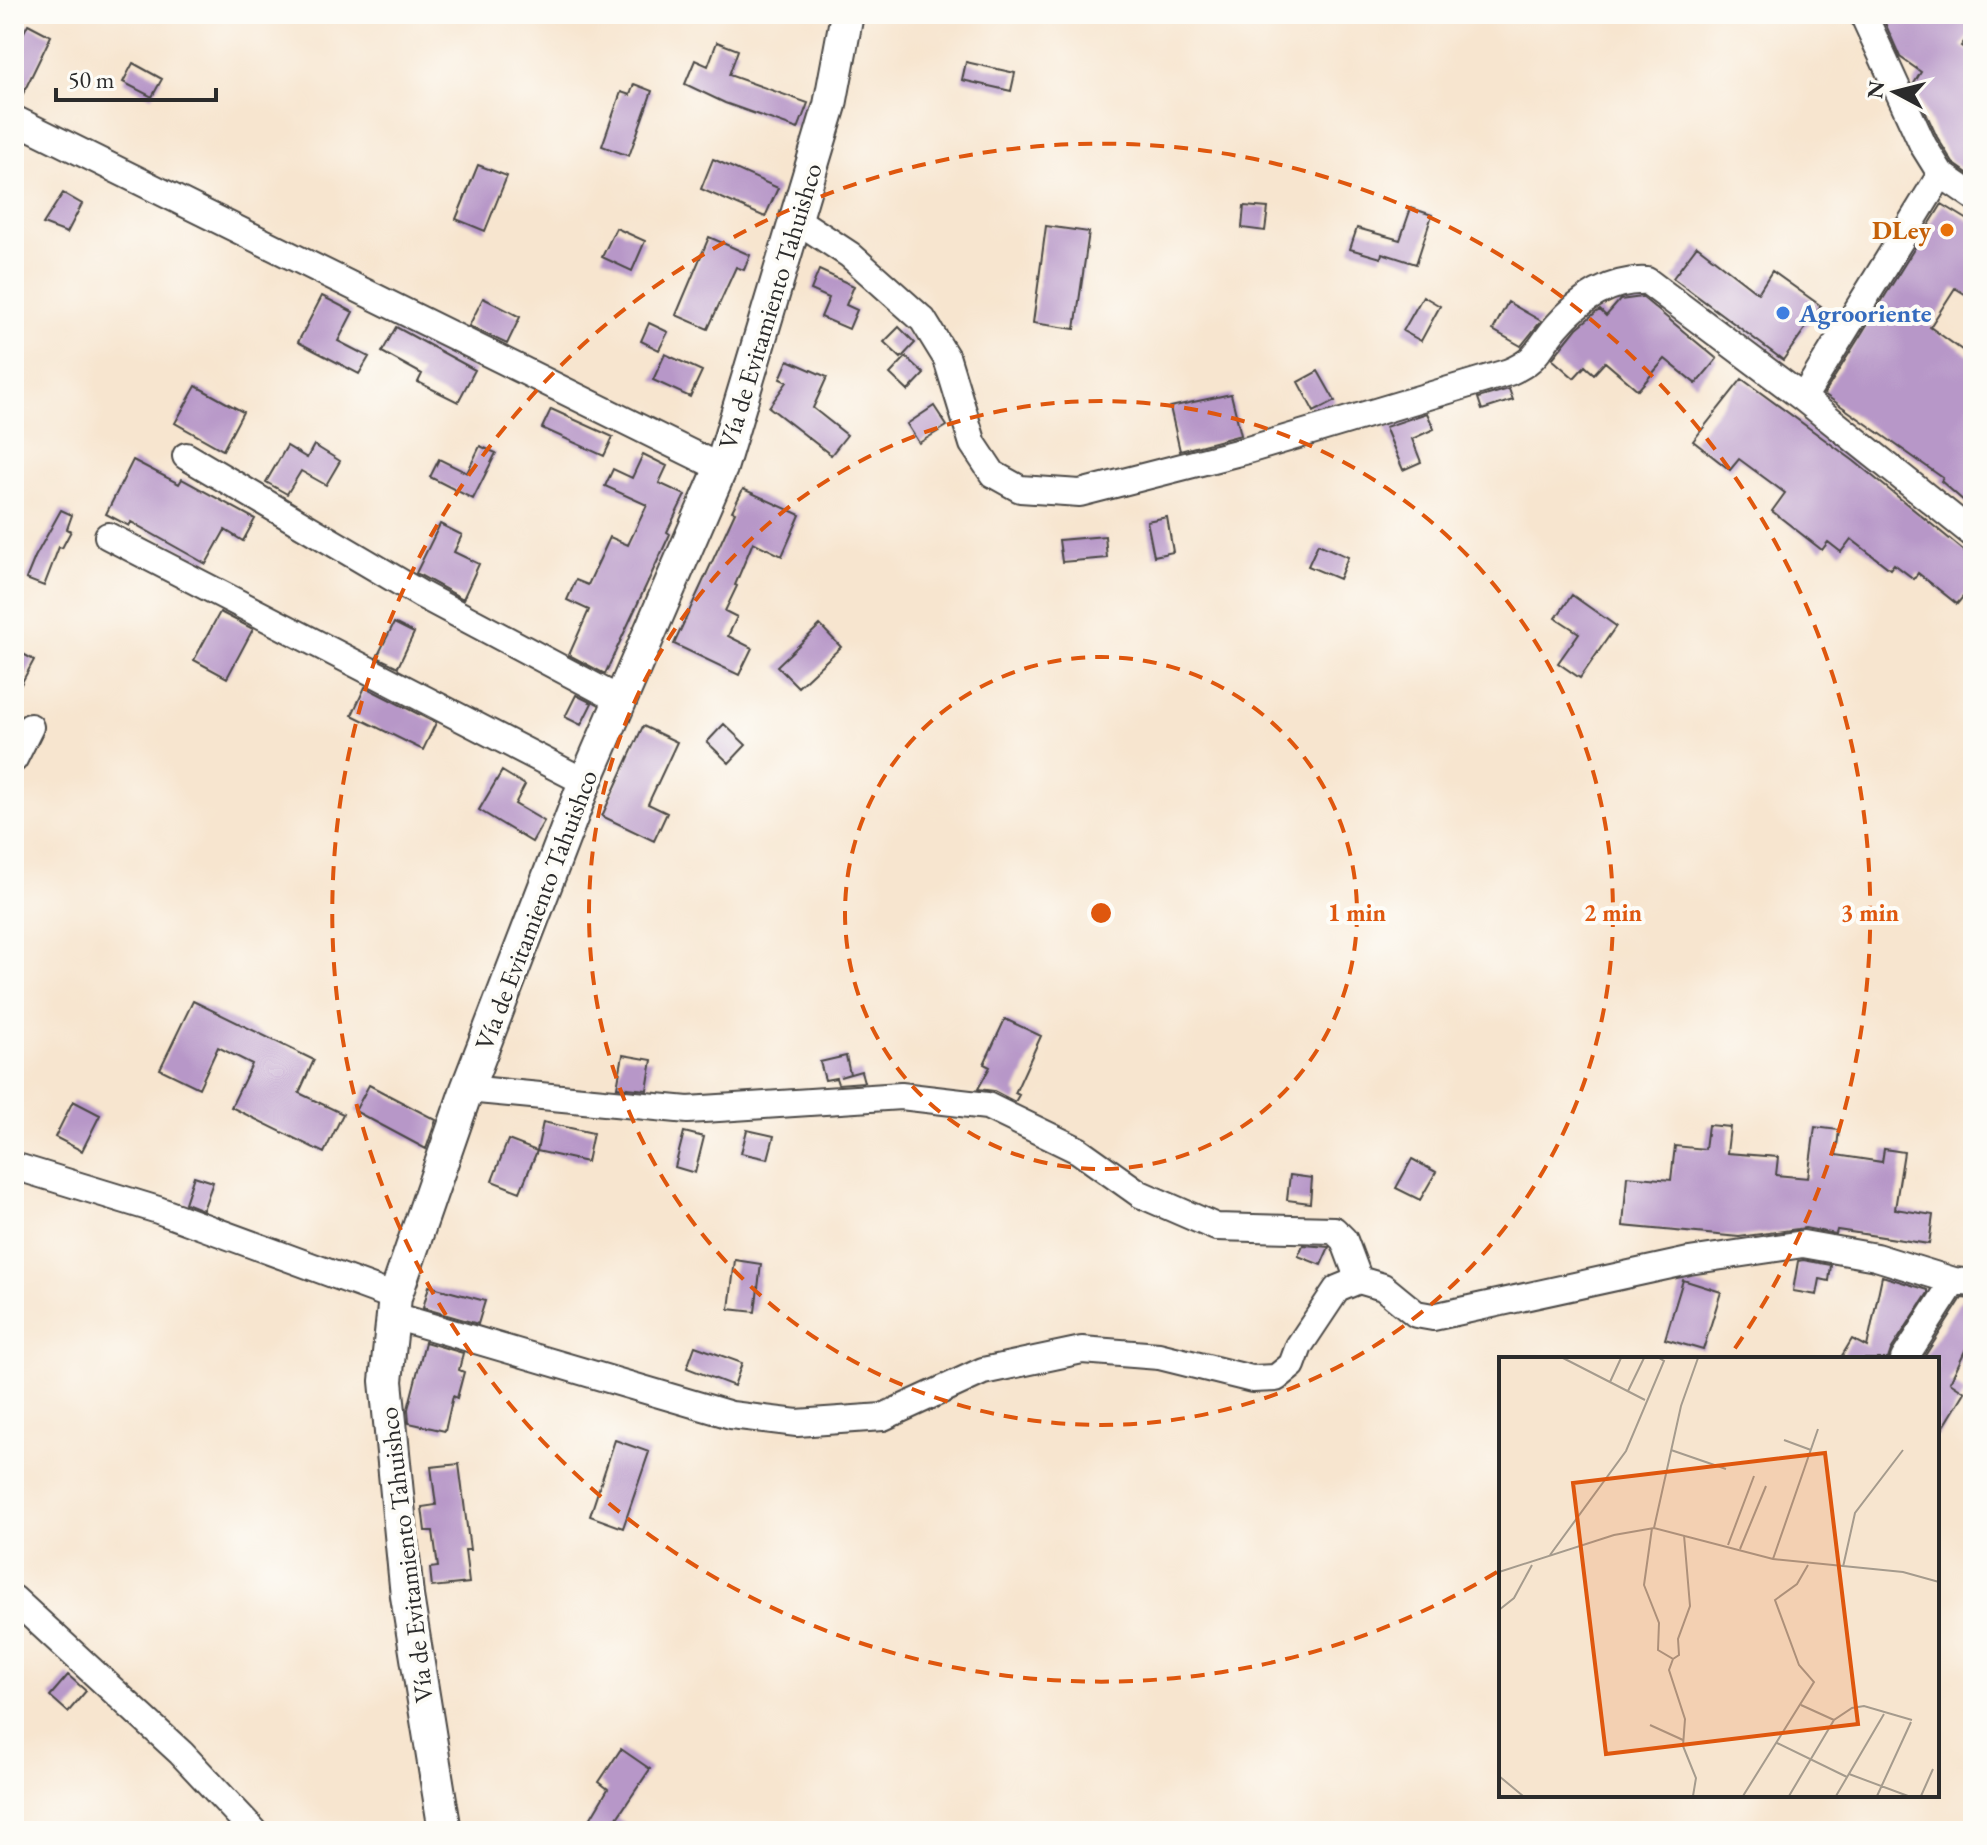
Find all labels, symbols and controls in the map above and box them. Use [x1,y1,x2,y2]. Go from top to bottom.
scale bar [56,52,216,102]
north arrow [1855,52,1935,132]
text: 50 m [68,64,115,95]
text: N [1860,79,1891,100]
street label: Vía de Evitamiento Tahuishco [710,159,830,453]
place label: DLey [1872,213,1931,247]
marker: DLey [1938,221,1956,239]
place label: Agrooriente [1798,296,1932,330]
marker: Agrooriente [1774,304,1792,322]
street label: Vía de Evitamiento Tahuishco [467,765,605,1055]
text: 1 min [1328,897,1387,928]
text: 2 min [1584,897,1643,928]
text: 3 min [1841,897,1900,928]
centre of rings [1087,899,1115,927]
inset map [1499,1357,1939,1797]
street label: Vía de Evitamiento Tahuishco [371,1405,441,1705]

